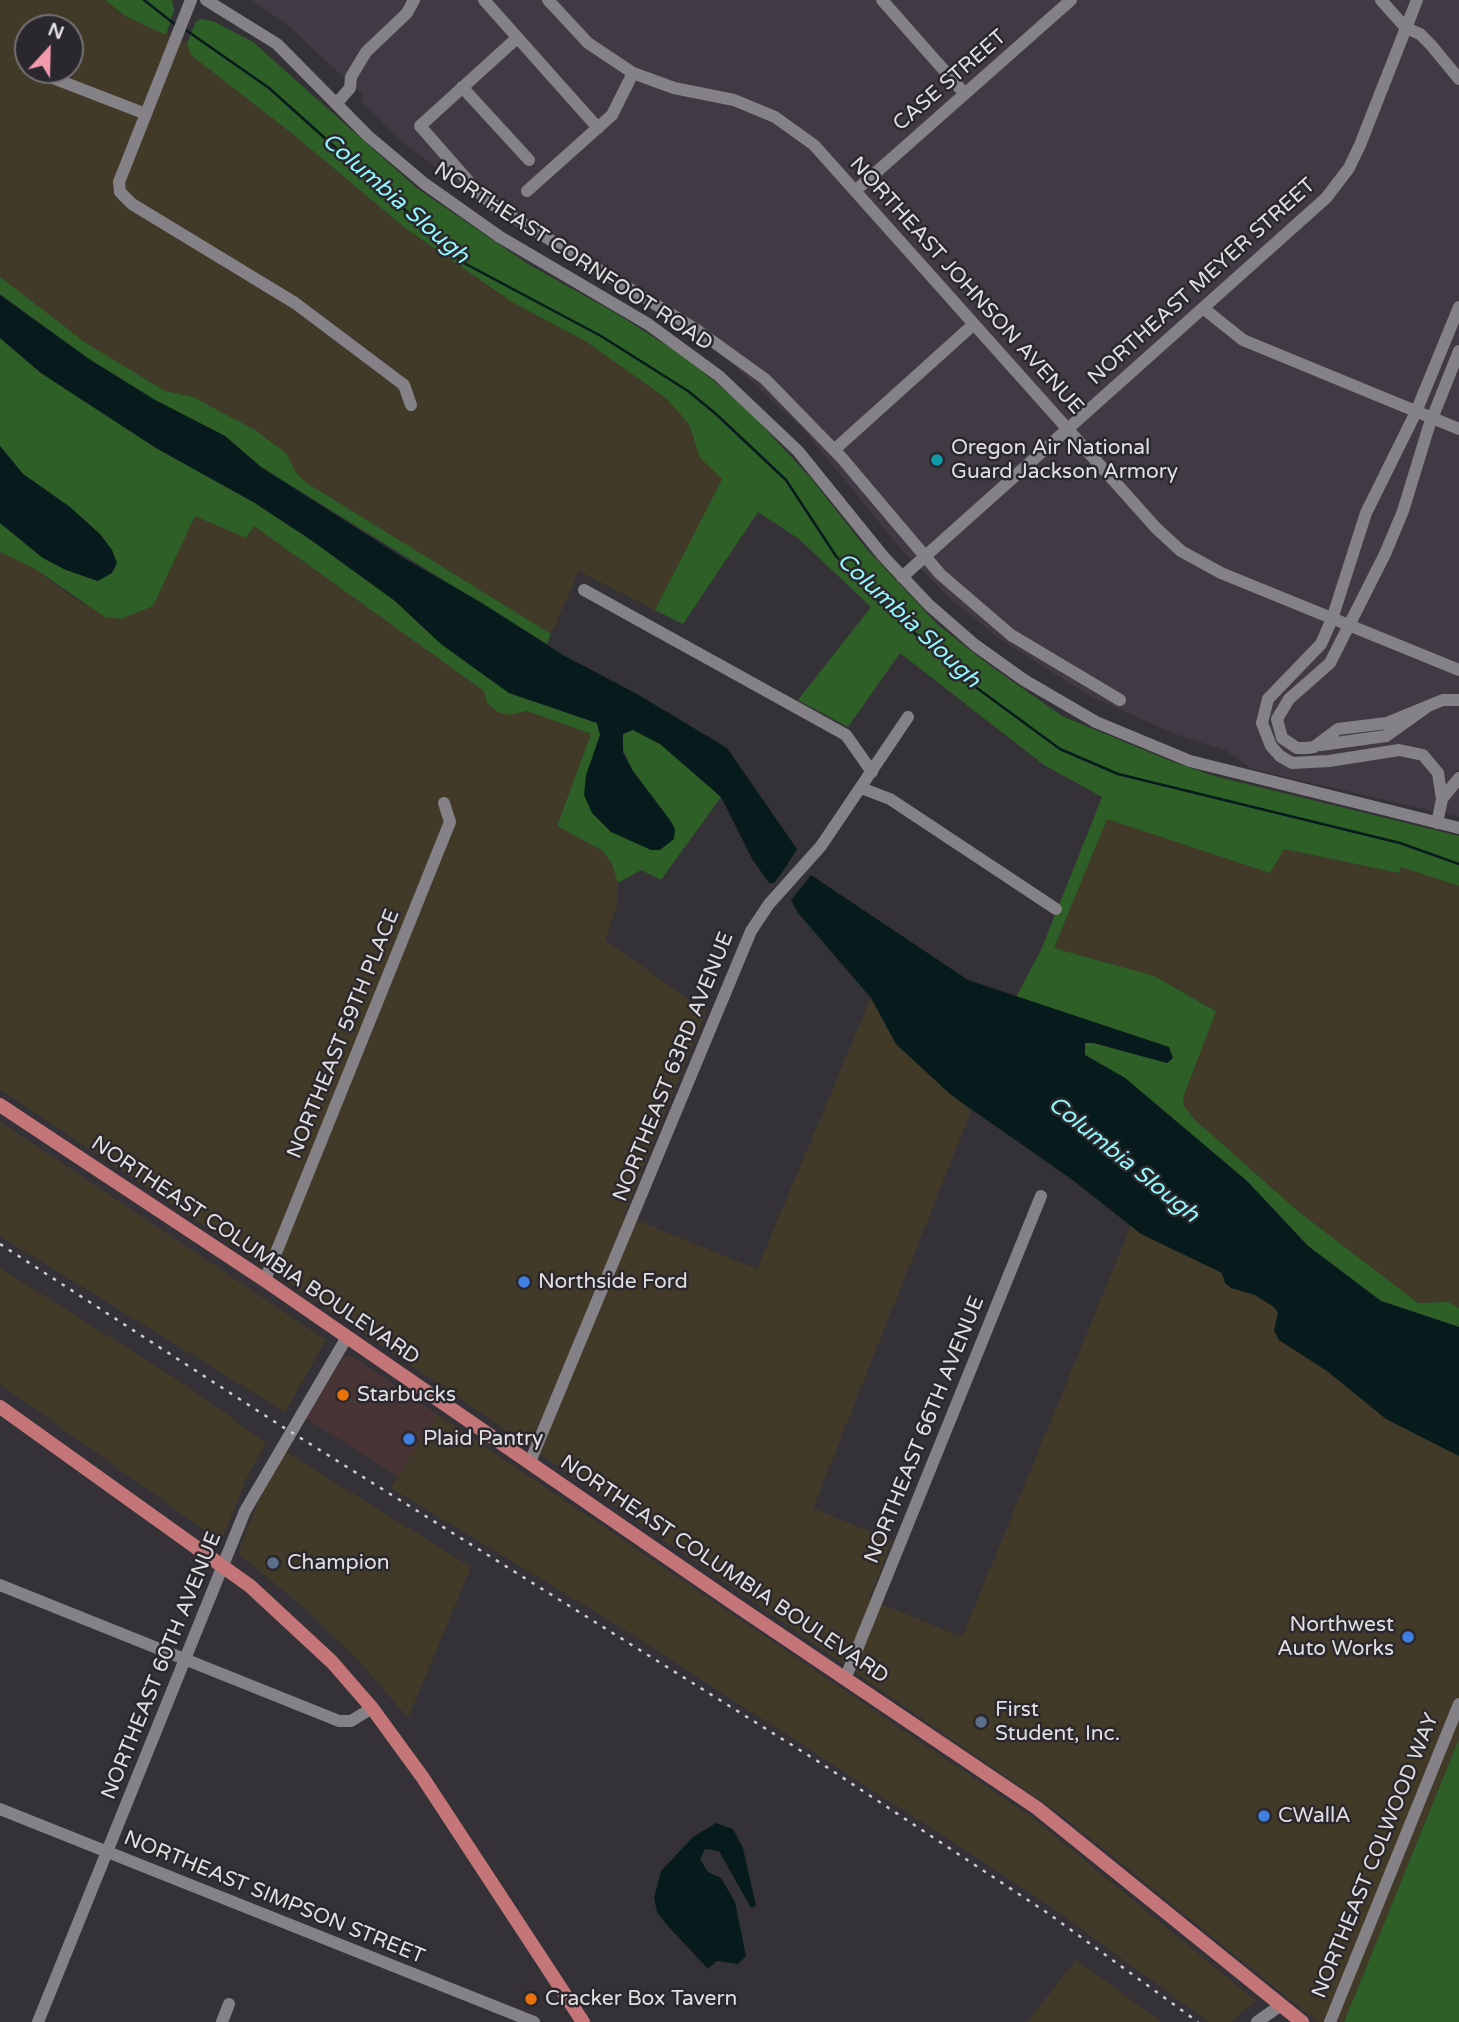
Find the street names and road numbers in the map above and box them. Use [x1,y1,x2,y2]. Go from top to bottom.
street label: CASE STREET [888,25,1012,137]
street label: NORTHEAST JOHNSON AVENUE [844,152,1088,420]
street label: NORTHEAST CORNFOOT ROAD [429,157,717,357]
street label: NORTHEAST MEYER STREET [1083,173,1321,391]
street label: NORTHEAST 59TH PLACE [282,906,406,1162]
street label: NORTHEAST 63RD AVENUE [608,929,740,1205]
street label: NORTHEAST COLUMBIA BOULEVARD [86,1131,424,1371]
street label: NORTHEAST 66TH AVENUE [860,1293,990,1567]
street label: NORTHEAST COLUMBIA BOULEVARD [555,1450,893,1690]
street label: NORTHEAST 60TH AVENUE [97,1529,227,1803]
street label: NORTHEAST COLWOOD WAY [1307,1710,1445,2002]
street label: NORTHEAST SIMPSON STREET [120,1826,428,1970]

